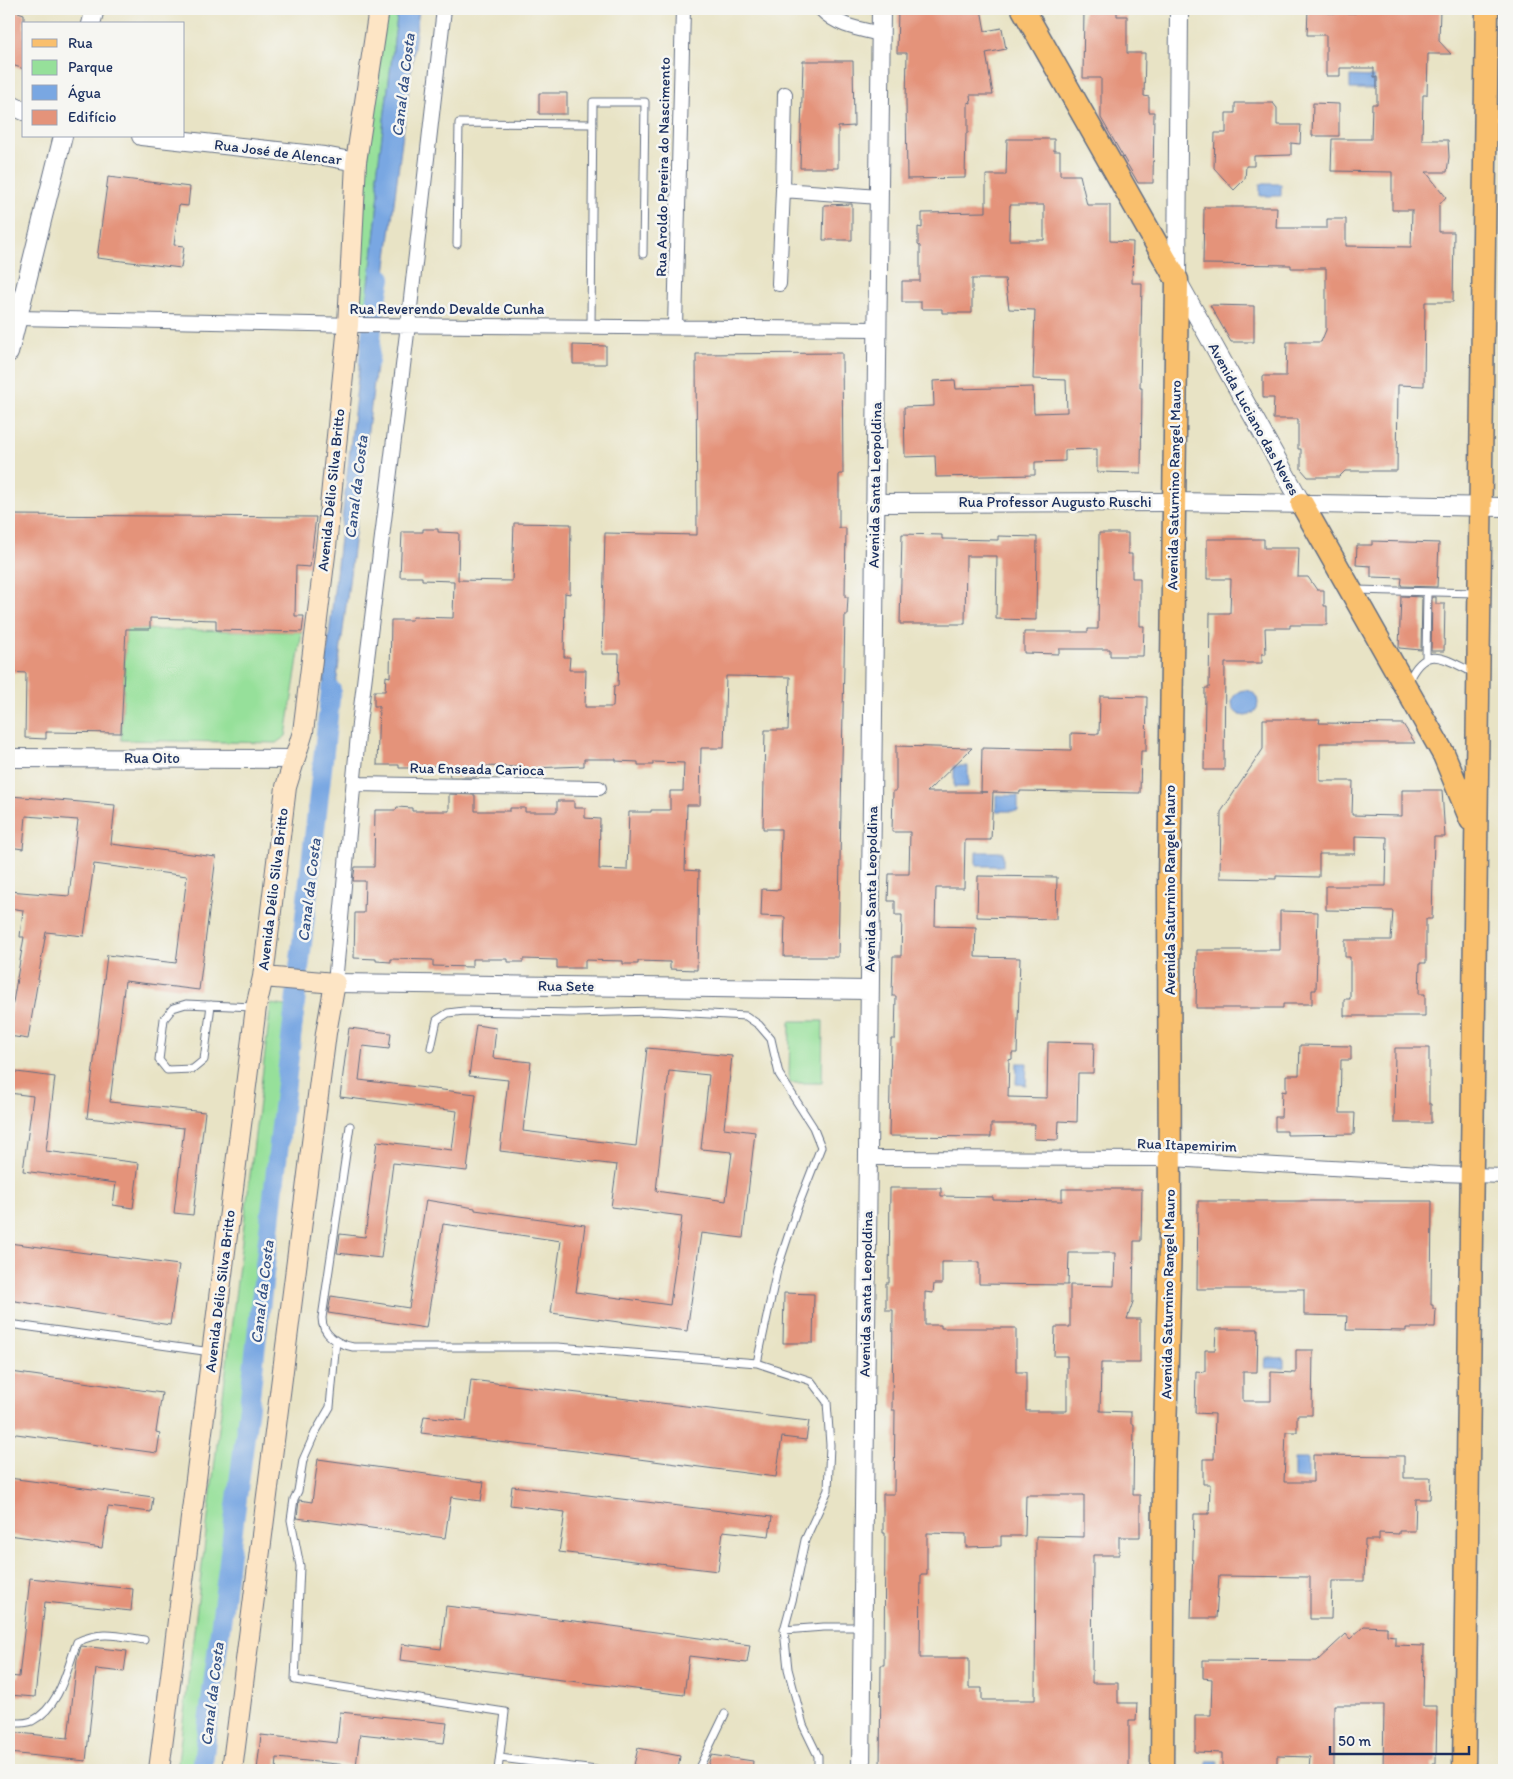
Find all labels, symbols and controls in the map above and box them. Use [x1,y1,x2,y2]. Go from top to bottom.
legend [22,22,185,138]
water label: Canal da Costa [387,31,419,138]
text: Rua [68,34,93,52]
street label: Rua Aroldo Pereira do Nascimento [652,57,674,277]
text: Parque [68,58,113,76]
text: Água [68,84,102,102]
text: Edifício [68,108,116,126]
street label: Rua José de Alencar [213,135,343,169]
street label: Rua Reverendo Devalde Cunha [349,300,545,318]
street label: Avenida Luciano das Neves [1204,339,1304,499]
street label: Avenida Saturnino Rangel Mauro [1163,380,1185,590]
street label: Avenida Santa Leopoldina [865,402,885,568]
street label: Avenida Délio Silva Britto [314,408,348,572]
water label: Canal da Costa [340,433,372,540]
street label: Rua Professor Augusto Ruschi [958,493,1152,511]
street label: Rua Oito [124,749,180,767]
street label: Rua Enseada Carioca [409,759,545,779]
street label: Avenida Saturnino Rangel Mauro [1161,785,1179,995]
street label: Avenida Santa Leopoldina [861,806,881,972]
street label: Avenida Délio Silva Britto [254,807,292,971]
water label: Canal da Costa [293,836,325,943]
street label: Rua Sete [538,977,594,995]
street label: Rua Itapemirim [1137,1134,1237,1156]
street label: Avenida Saturnino Rangel Mauro [1157,1189,1179,1399]
street label: Avenida Délio Silva Britto [201,1209,239,1373]
street label: Avenida Santa Leopoldina [856,1211,876,1377]
water label: Canal da Costa [246,1238,278,1345]
water label: Canal da Costa [196,1640,228,1747]
scale bar [1330,1724,1469,1756]
text: 50 m [1338,1732,1371,1750]

